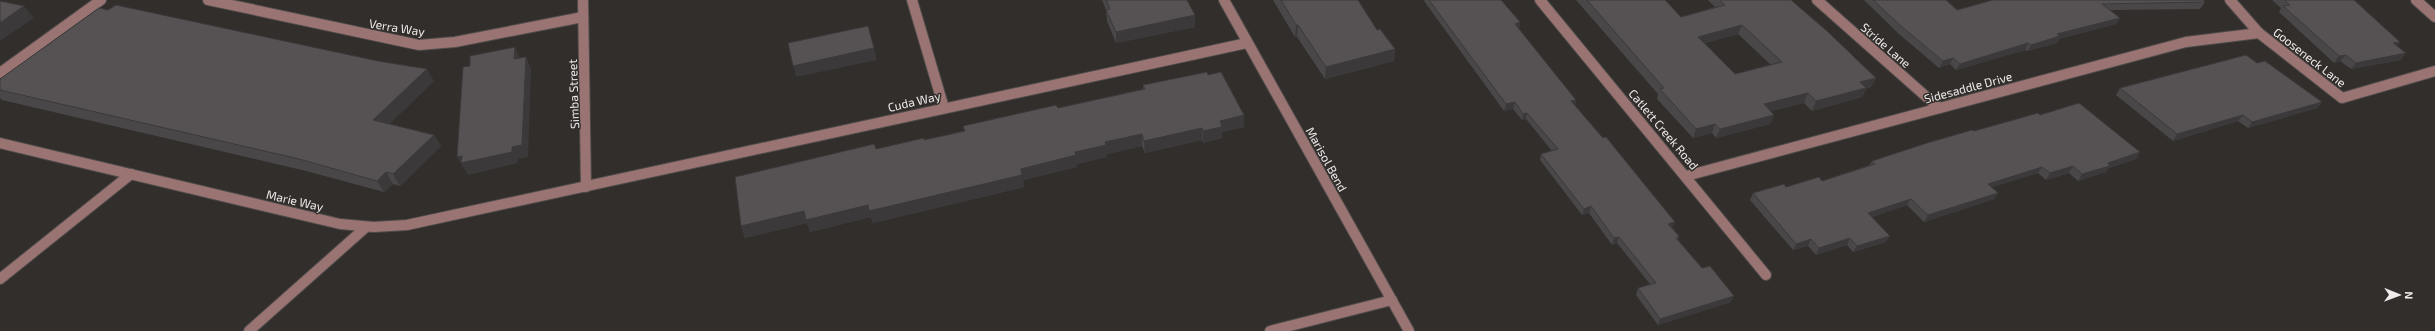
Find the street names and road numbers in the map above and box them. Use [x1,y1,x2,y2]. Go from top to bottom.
street label: Verra Way [368,16,426,38]
street label: Stride Lane [1858,20,1914,70]
street label: Gooseneck Lane [2271,24,2349,90]
street label: Simba Street [565,59,581,129]
street label: Sidesaddle Drive [1922,69,2014,105]
street label: Catlett Creek Road [1626,86,1702,172]
street label: Cuda Way [886,88,942,114]
street label: Marisol Bend [1304,124,1350,194]
street label: Marie Way [265,187,325,213]

